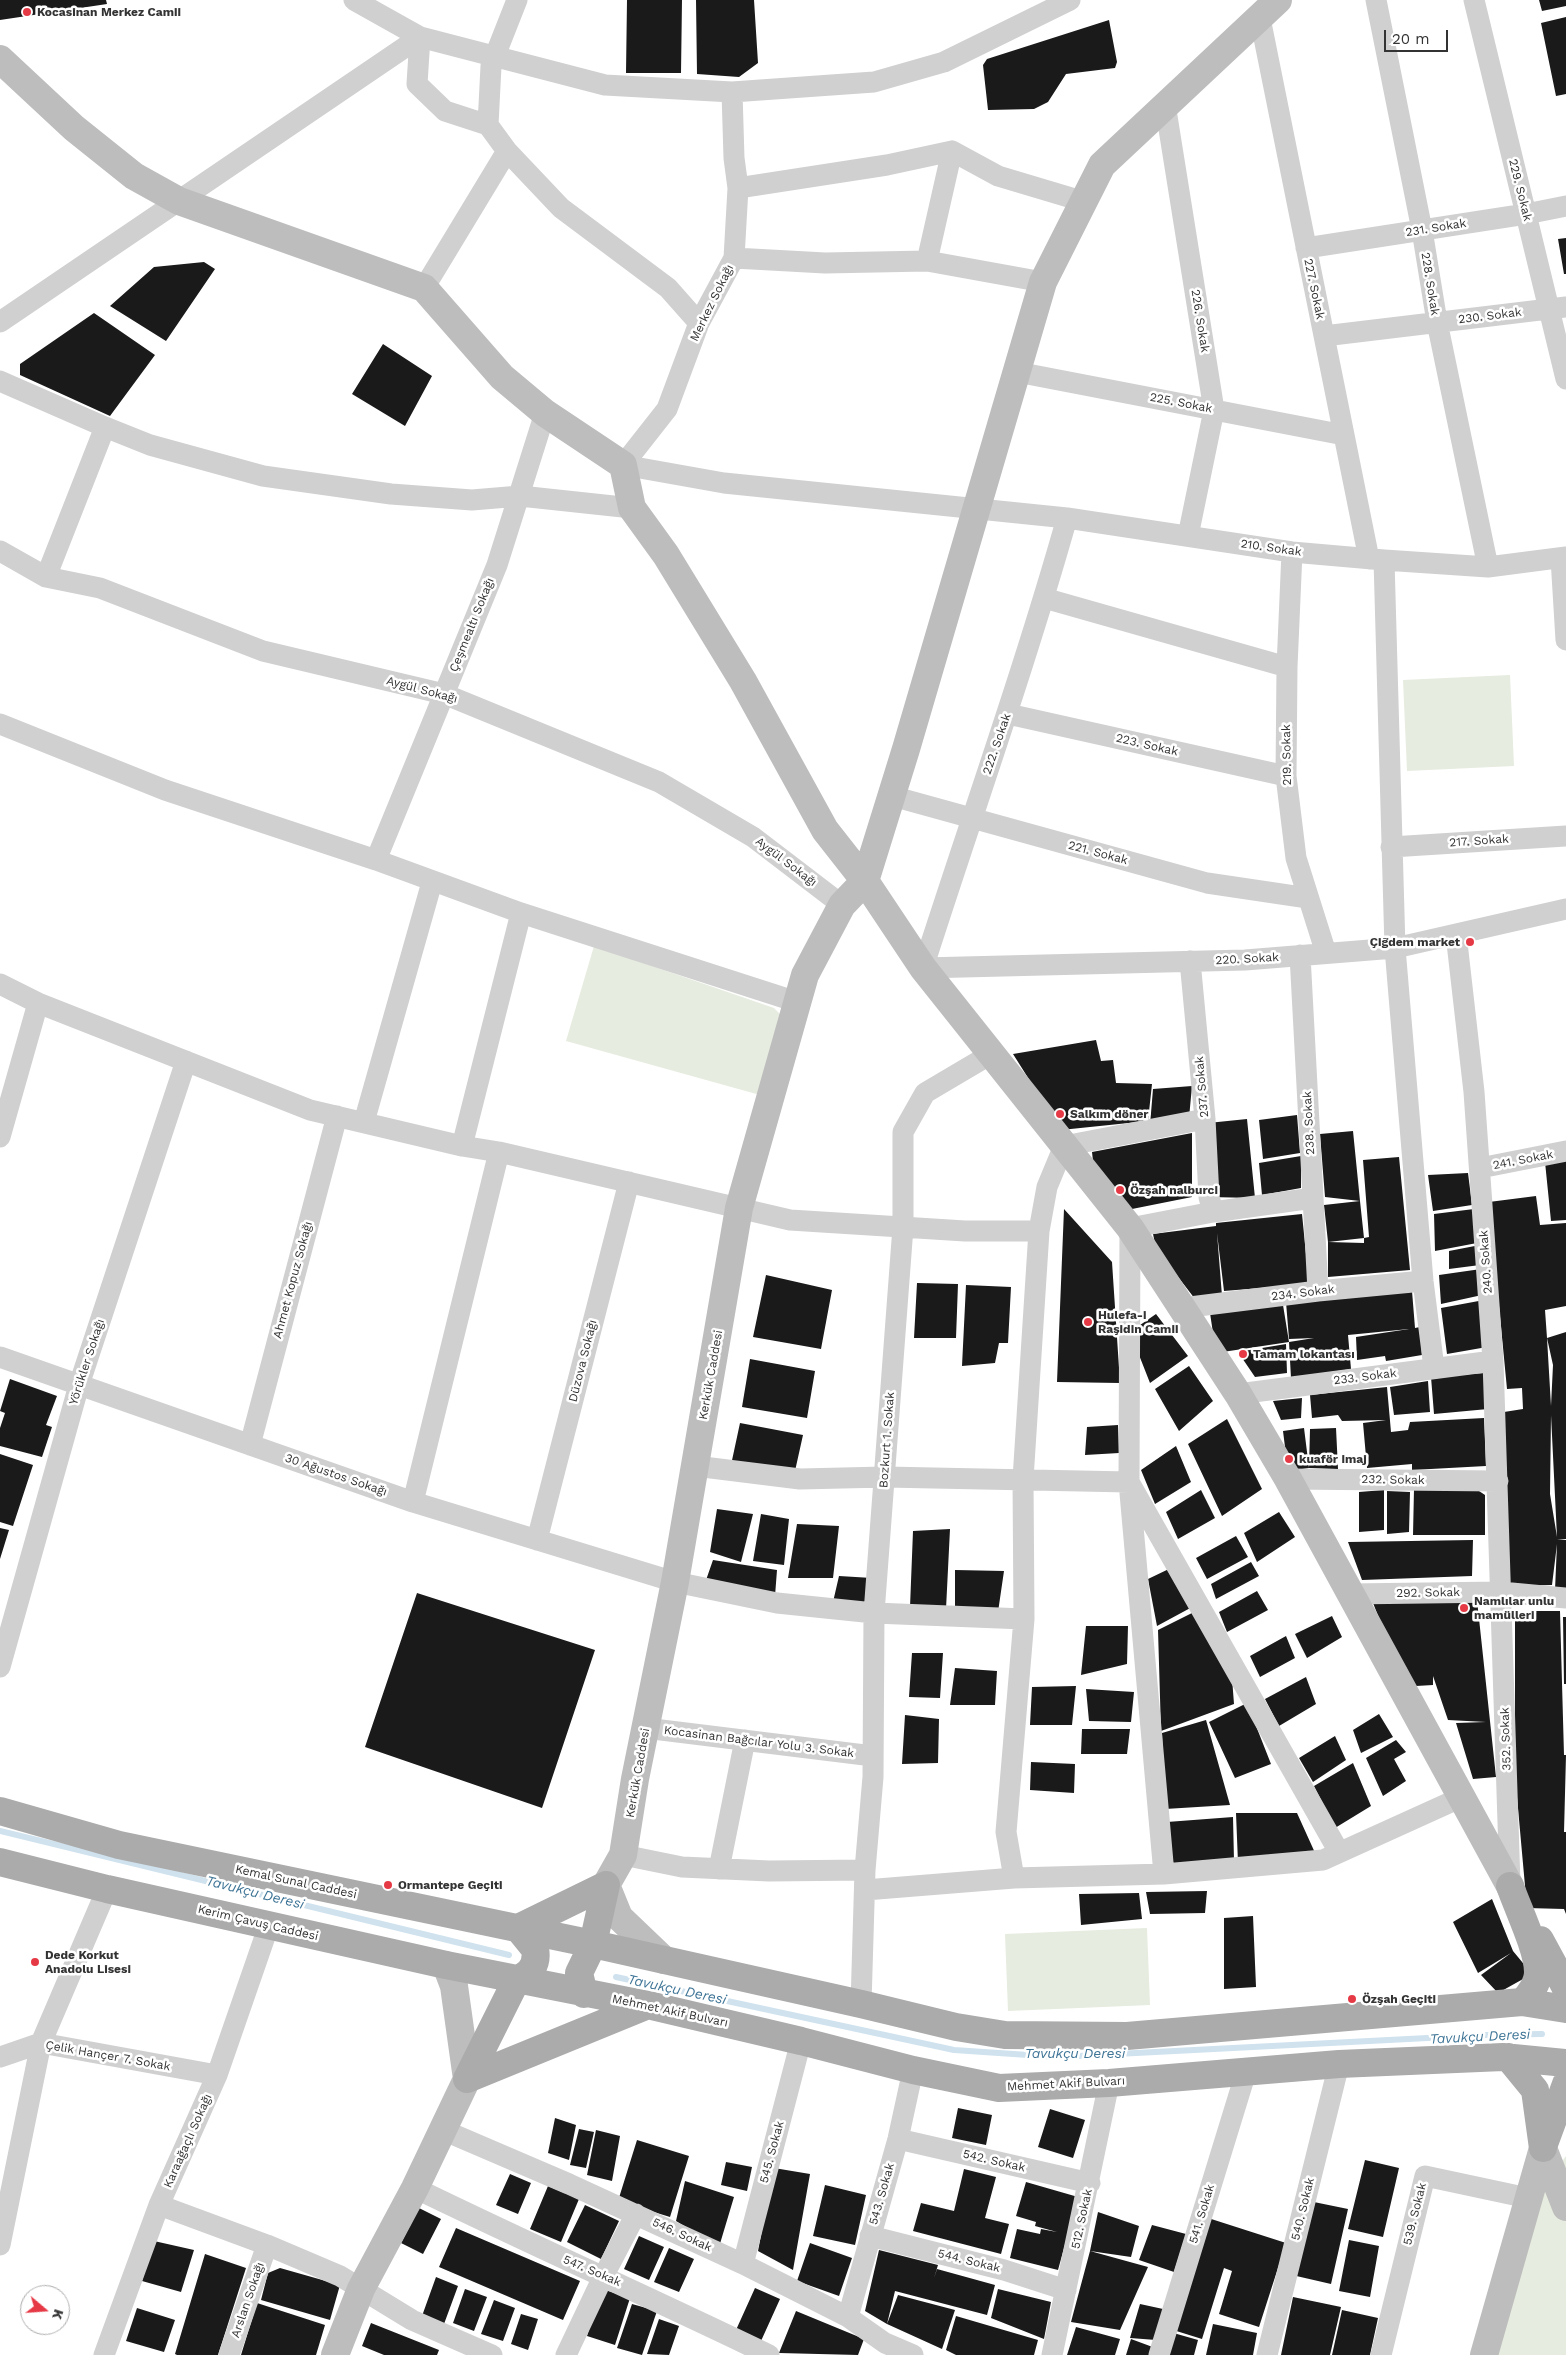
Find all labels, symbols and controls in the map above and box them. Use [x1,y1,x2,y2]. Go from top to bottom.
place label: Kocasinan Merkez Camii [37,5,181,19]
marker: Kocasinan Merkez Camii [21,6,33,18]
scale bar [1386,20,1450,52]
text: 20 m [1392,30,1430,48]
street label: 229. Sokak [1505,157,1535,223]
street label: 231. Sokak [1405,216,1467,240]
street label: 228. Sokak [1418,251,1442,317]
street label: 227. Sokak [1301,257,1327,321]
street label: Merkez Sokağı [687,262,737,344]
street label: 226. Sokak [1188,288,1212,354]
street label: 230. Sokak [1458,305,1522,327]
street label: 225. Sokak [1148,390,1214,416]
street label: 210. Sokak [1240,537,1302,559]
street label: Çeşmealtı Sokağı [447,576,497,674]
street label: Aygül Sokağı [385,674,459,706]
street label: 222. Sokak [980,712,1014,776]
street label: 219. Sokak [1279,724,1295,786]
street label: 223. Sokak [1114,731,1180,759]
street label: 217. Sokak [1449,832,1509,850]
street label: Aygül Sokağı [753,834,819,890]
street label: 221. Sokak [1067,838,1129,868]
place label: Çiğdem market [1370,935,1460,949]
marker: Çiğdem market [1464,936,1476,948]
street label: 220. Sokak [1215,950,1279,968]
street label: 237. Sokak [1192,1056,1212,1118]
street label: 238. Sokak [1300,1091,1318,1155]
place label: Salkım döner [1070,1107,1149,1121]
marker: Salkım döner [1054,1108,1066,1120]
street label: 241. Sokak [1492,1147,1554,1173]
place label: Özşah nalburci [1130,1183,1218,1197]
marker: Özşah nalburci [1114,1184,1126,1196]
street label: Ahmet Kopuz Sokağı [270,1220,316,1340]
street label: 240. Sokak [1477,1230,1495,1294]
street label: 234. Sokak [1271,1282,1335,1304]
place label: Hulefa-i Raşidin Camii [1098,1308,1178,1336]
marker: Hulefa-i Raşidin Camii [1082,1316,1094,1328]
street label: Yörükler Sokağı [66,1317,108,1407]
street label: Düzova Sokağı [566,1318,600,1404]
street label: Kerkük Caddesi [696,1329,726,1421]
place label: Tamam lokantası [1253,1347,1355,1361]
marker: Tamam lokantası [1237,1348,1249,1360]
street label: 233. Sokak [1333,1366,1397,1388]
street label: Bozkurt 1. Sokak [876,1391,898,1489]
street label: 30 Ağustos Sokağı [283,1451,389,1499]
place label: kuaför imaj [1299,1452,1367,1466]
marker: kuaför imaj [1283,1453,1295,1465]
street label: 232. Sokak [1361,1472,1425,1488]
street label: 292. Sokak [1396,1585,1460,1601]
place label: Namlılar unlu mamülleri [1474,1594,1554,1622]
marker: Namlılar unlu mamülleri [1458,1602,1470,1614]
street label: 352. Sokak [1498,1707,1514,1771]
street label: Kocasinan Bağcılar Yolu 3. Sokak [663,1723,855,1761]
street label: Kerkük Caddesi [623,1727,653,1819]
street label: Kemal Sunal Caddesi [234,1862,358,1902]
water label: Tavukçu Deresi [204,1873,306,1913]
place label: Ormantepe Geçiti [398,1878,502,1892]
marker: Ormantepe Geçiti [382,1879,394,1891]
street label: Kerim Çavuş Caddesi [196,1902,320,1944]
place label: Dede Korkut Anadolu Lisesi [45,1948,131,1976]
marker: Dede Korkut Anadolu Lisesi [29,1956,41,1968]
water label: Tavukçu Deresi [626,1971,728,2009]
street label: Mehmet Akif Bulvarı [611,1992,729,2030]
place label: Özşah Geçiti [1362,1992,1436,2006]
marker: Özşah Geçiti [1346,1993,1358,2005]
water label: Tavukçu Deresi [1429,2026,1531,2048]
street label: Çelik Hançer 7. Sokak [44,2038,172,2074]
water label: Tavukçu Deresi [1025,2046,1125,2062]
street label: Mehmet Akif Bulvarı [1007,2074,1125,2094]
street label: Karaağaçlı Sokağı [161,2092,215,2190]
street label: 545. Sokak [757,2119,787,2185]
street label: 542. Sokak [961,2147,1027,2175]
street label: 543. Sokak [866,2161,898,2227]
street label: 540. Sokak [1288,2176,1318,2242]
street label: 539. Sokak [1400,2181,1430,2247]
street label: 541. Sokak [1186,2183,1218,2245]
street label: 512. Sokak [1069,2188,1095,2250]
street label: 546. Sokak [650,2215,714,2255]
street label: 544. Sokak [936,2246,1002,2276]
street label: 547. Sokak [561,2252,623,2290]
street label: Arslan Sokağı [228,2260,268,2340]
north arrow [20,2285,70,2335]
text: K [49,2307,67,2321]

